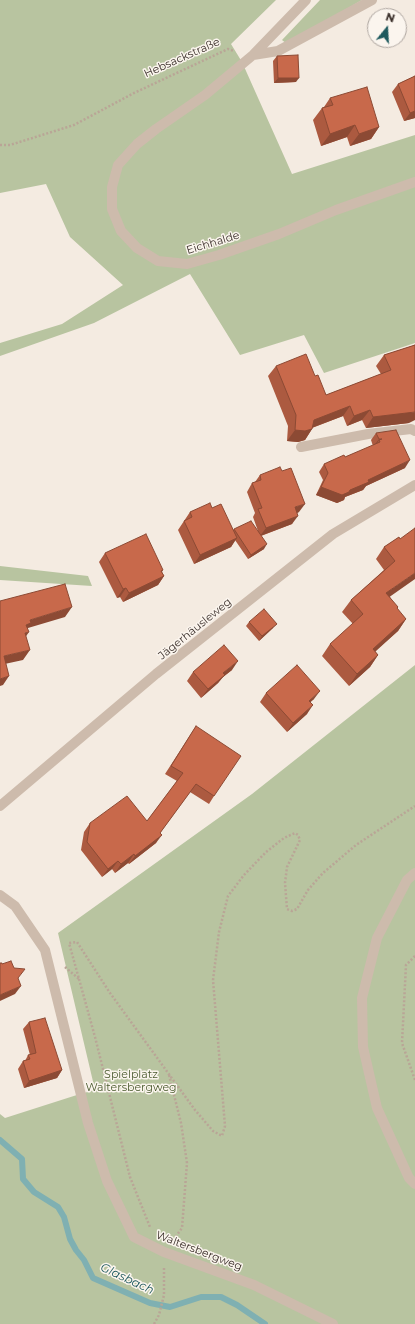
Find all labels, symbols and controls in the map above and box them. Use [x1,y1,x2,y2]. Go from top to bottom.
north arrow [367,8,407,48]
text: N [384,10,397,26]
street label: Hebsackstraße [142,35,222,81]
street label: Eichhalde [185,229,241,257]
street label: Jägerhäusleweg [156,595,234,663]
park label: Spielplatz Waltersbergweg [85,1068,177,1094]
street label: Waltersbergweg [154,1228,244,1274]
water label: Glasbach [98,1260,156,1298]

